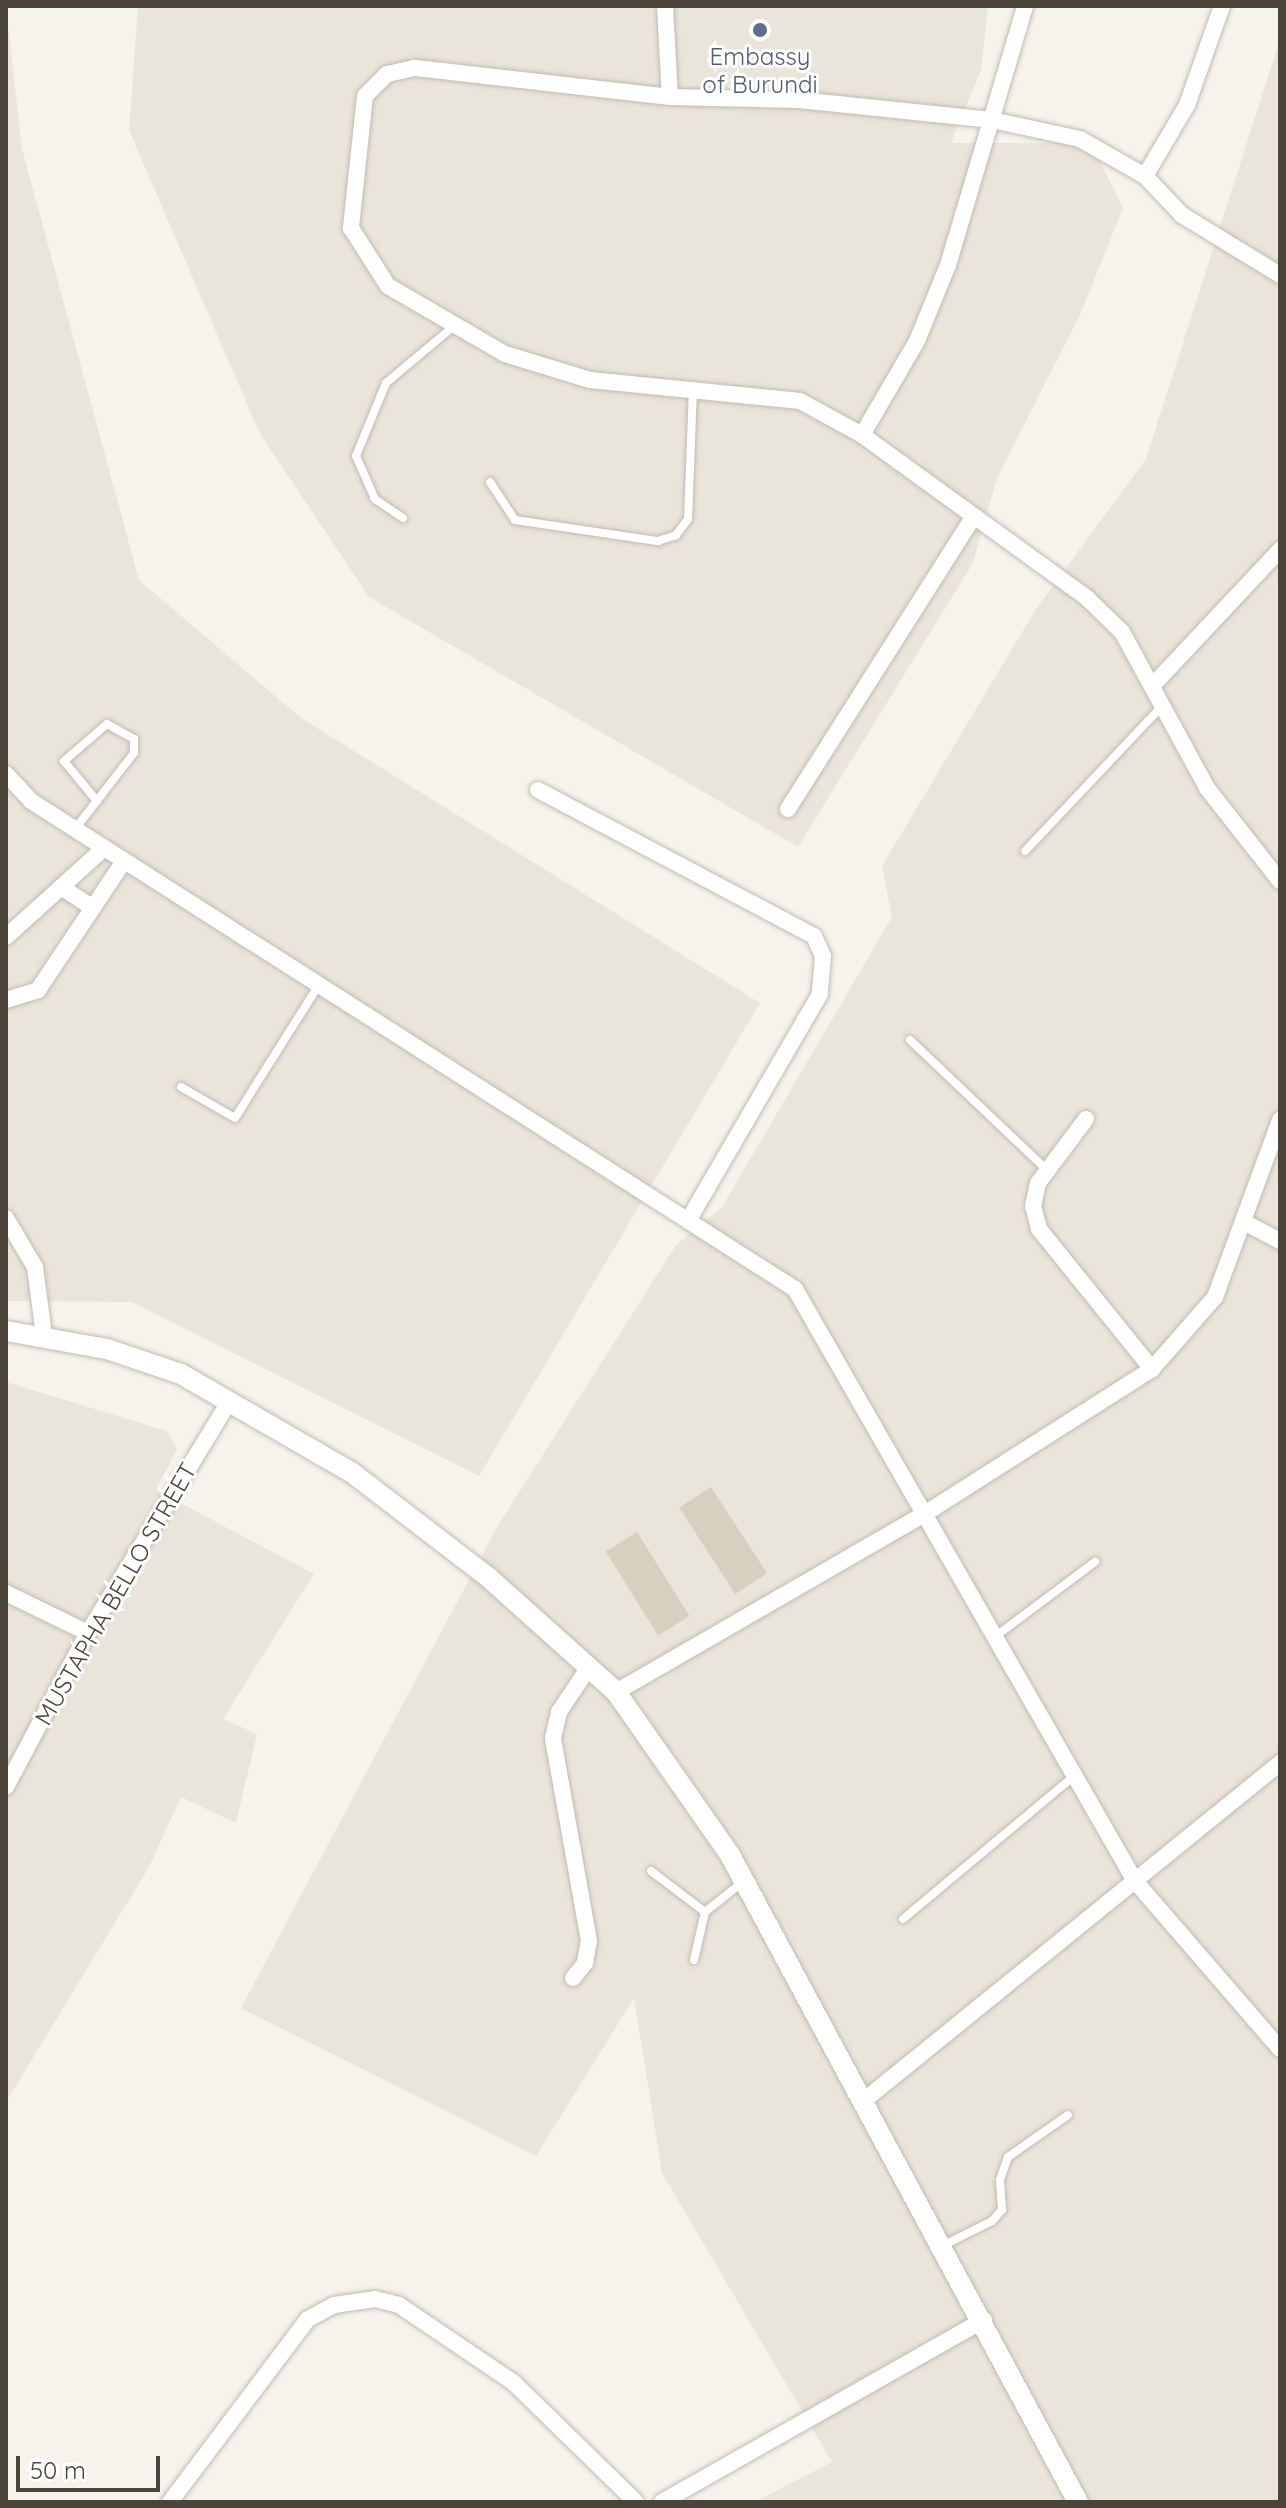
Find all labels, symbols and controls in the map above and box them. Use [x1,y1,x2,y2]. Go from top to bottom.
marker: Embassy of Burundi [751,21,769,39]
place label: Embassy of Burundi [702,43,818,99]
street label: MUSTAPHA BELLO STREET [29,1458,203,1730]
scale bar [20,2440,164,2490]
text: 50 m [30,2455,86,2485]

